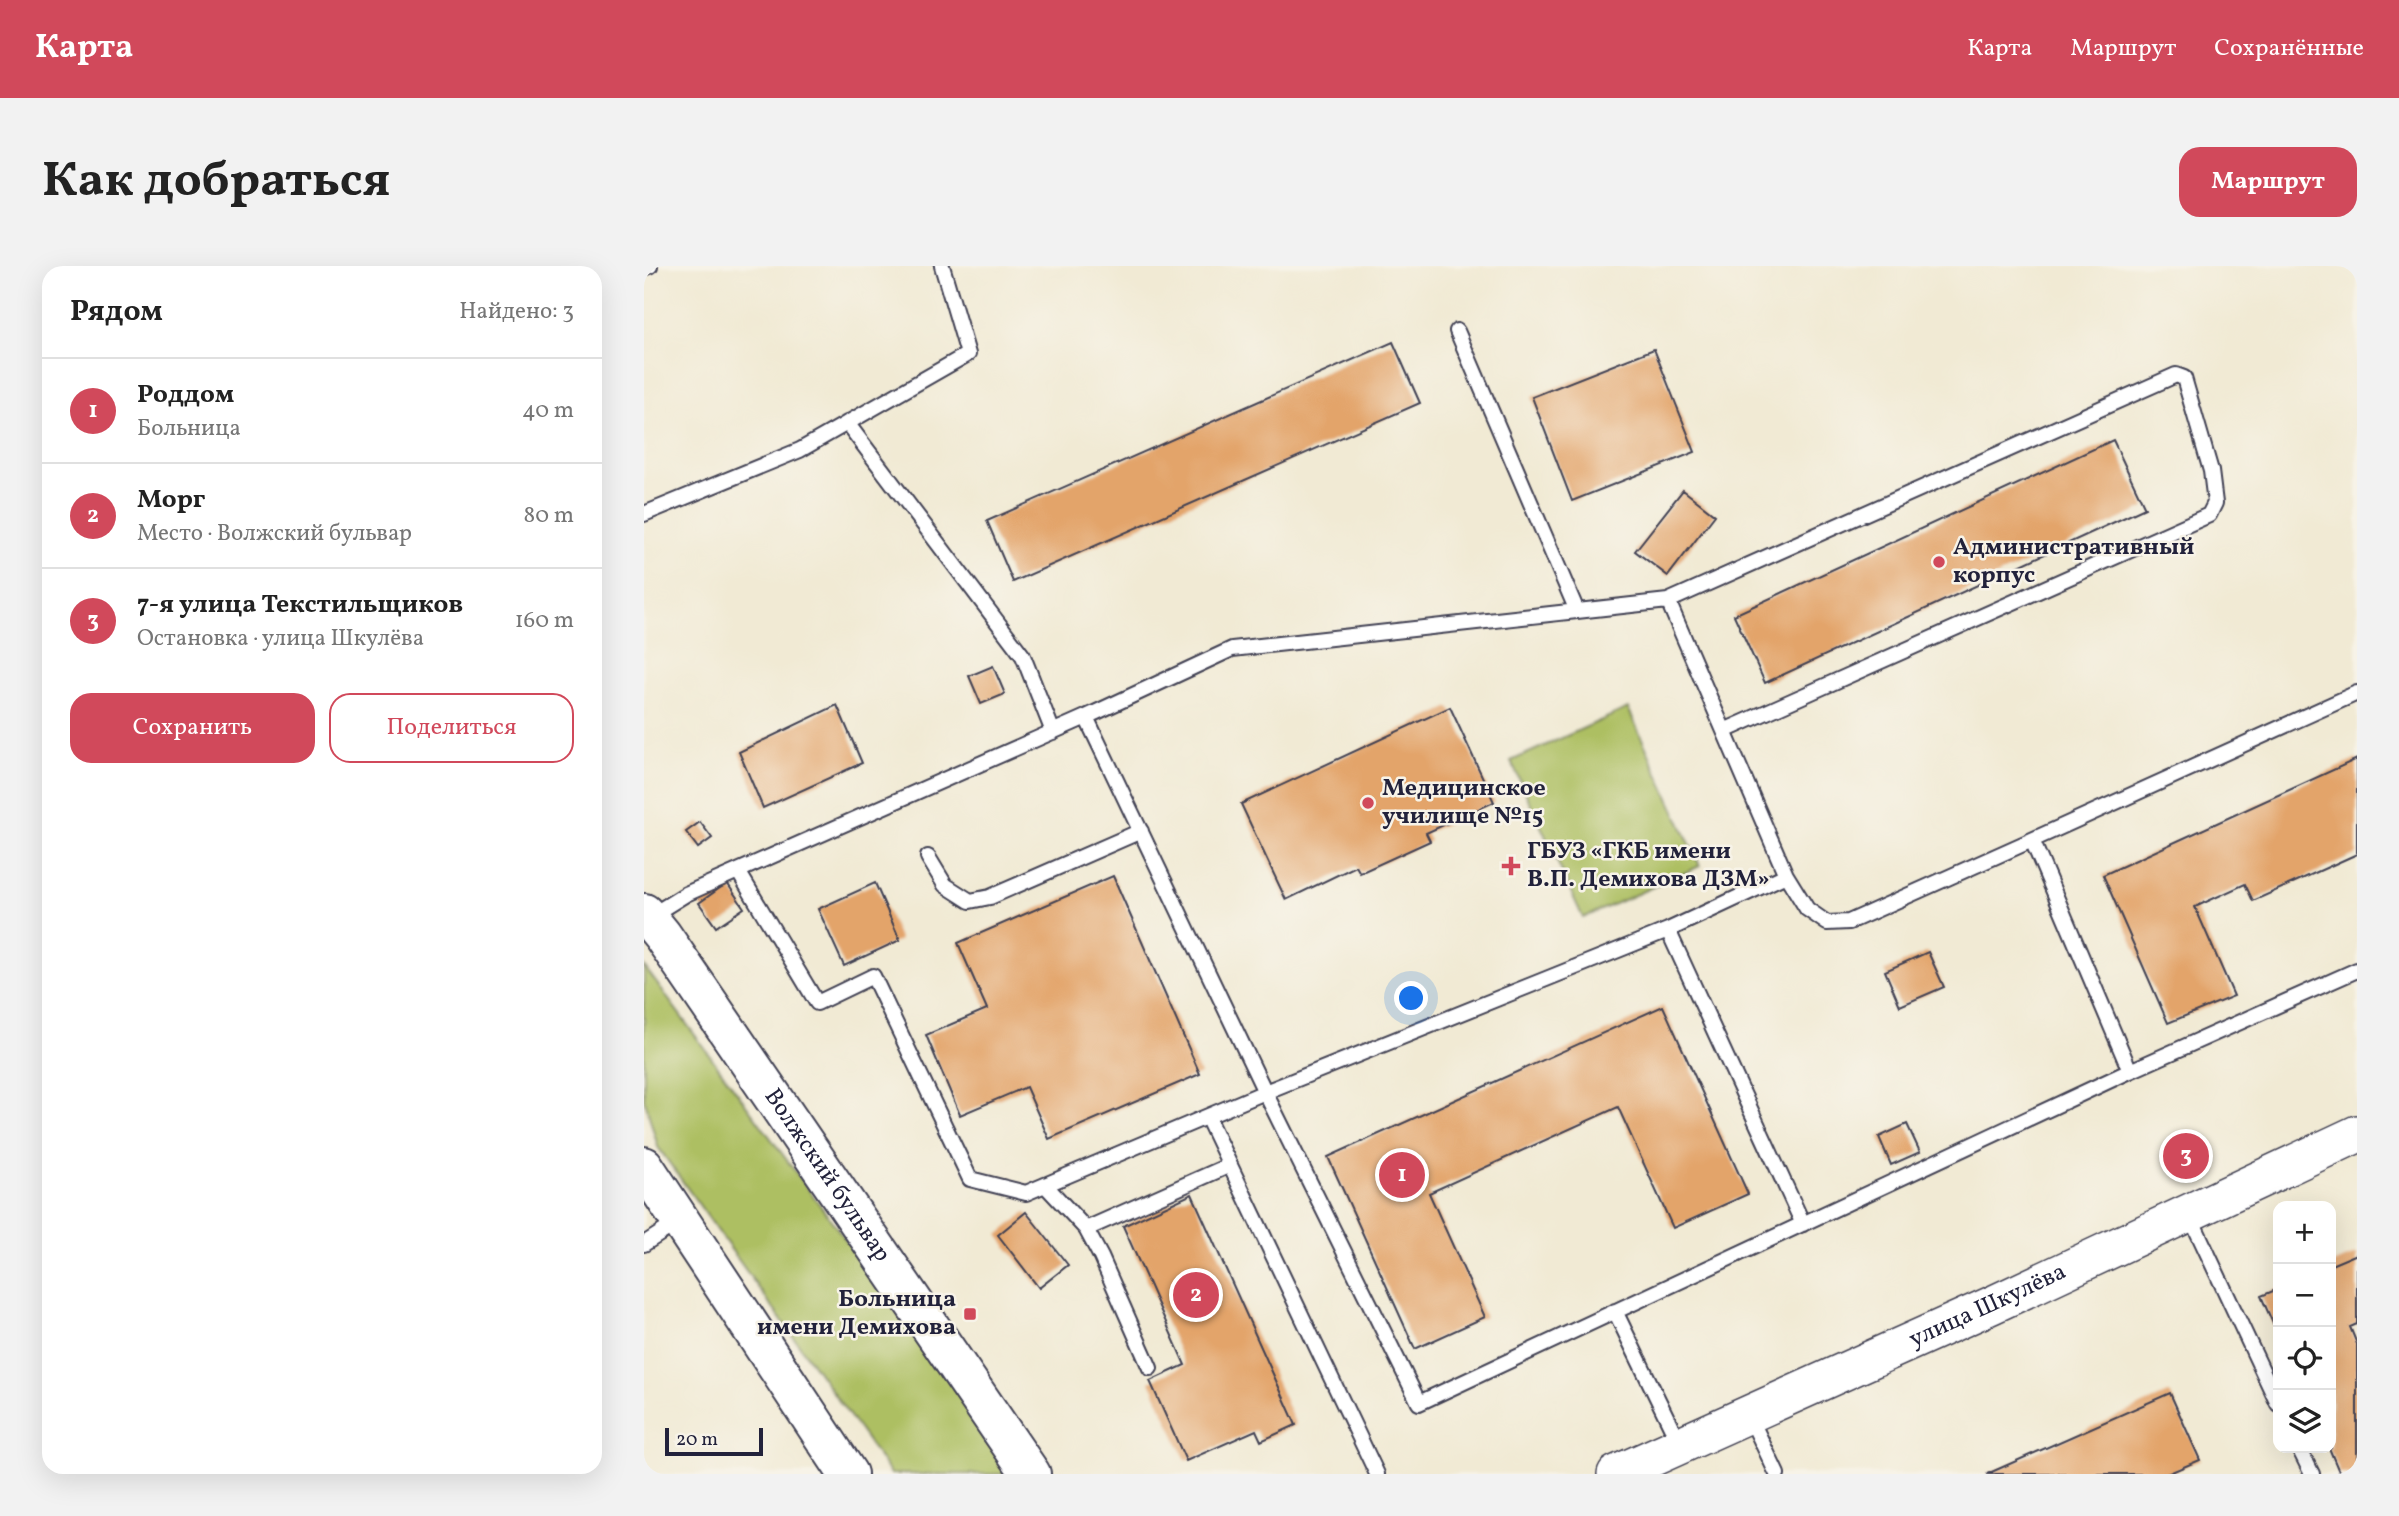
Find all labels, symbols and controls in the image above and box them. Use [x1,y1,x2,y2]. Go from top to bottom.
text: Карта [35,26,133,72]
text: Карта [1967,32,2032,66]
text: Маршрут [2070,32,2176,66]
text: Сохранённые [2214,32,2364,66]
button: Маршрут [2179,147,2357,217]
text: Как добраться [42,148,390,217]
text: Рядом [70,291,163,333]
text: Найдено: 3 [459,296,574,328]
text: Роддом [137,377,234,413]
text: 1 [88,395,98,427]
text: 40 m [522,395,574,427]
text: Больница [137,413,241,445]
text: Морг [137,482,205,518]
text: 2 [87,500,99,532]
text: 80 m [524,500,574,532]
text: Место · Волжский бульвар [137,518,412,550]
place label: Административный корпус [1953,531,2194,593]
marker: Административный корпус [1931,554,1947,570]
text: 7-я улица Текстильщиков [137,587,463,623]
text: 3 [87,605,99,637]
text: 160 m [515,605,574,637]
text: Остановка · улица Шкулёва [137,623,424,655]
button: Сохранить [70,693,315,763]
button: Поделиться [329,693,574,763]
place label: Медицинское училище №15 [1382,772,1546,834]
marker: Медицинское училище №15 [1360,795,1376,811]
place label: ГБУЗ «ГКБ имени В.П. Демихова ДЗМ» [1527,835,1770,897]
marker: ГБУЗ «ГКБ имени В.П. Демихова ДЗМ» [1501,856,1521,876]
your location [1394,981,1428,1015]
street label: Волжский бульвар [755,1082,898,1269]
pin: 3 [2163,1130,2209,1182]
pin: 1 [1379,1149,1425,1201]
map controls [2273,1201,2336,1453]
button: + [2273,1201,2336,1264]
street label: улица Шкулёва [1904,1255,2072,1357]
button: − [2273,1264,2336,1327]
pin: 2 [1173,1269,1219,1321]
place label: Больница имени Демихова [757,1283,956,1345]
marker: Больница имени Демихова [962,1306,978,1322]
button: locate [2273,1327,2336,1390]
button: layers [2273,1390,2336,1453]
scale bar [665,1425,763,1457]
text: 20 m [676,1427,718,1453]

